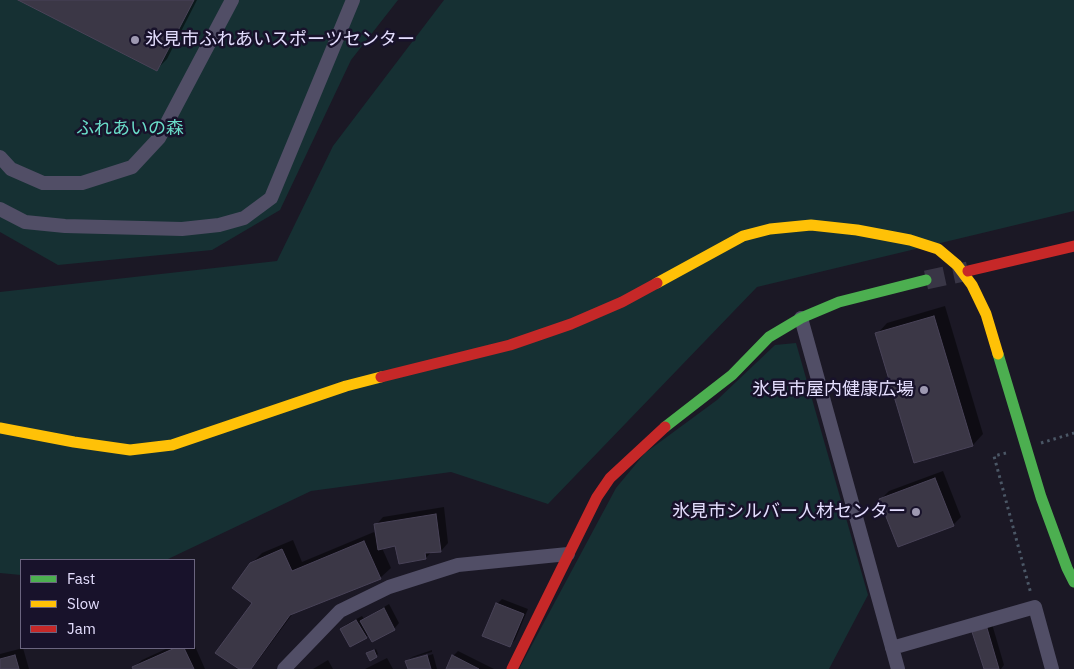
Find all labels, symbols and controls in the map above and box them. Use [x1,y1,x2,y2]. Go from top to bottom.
place label: 氷見市ふれあいスポーツセンター [145,29,415,51]
marker: 氷見市ふれあいスポーツセンター [129,34,141,46]
park label: ふれあいの森 [76,118,184,140]
place label: 氷見市屋内健康広場 [752,379,914,401]
marker: 氷見市屋内健康広場 [918,384,930,396]
place label: 氷見市シルバー人材センター [672,501,906,523]
marker: 氷見市シルバー人材センター [910,506,922,518]
legend [20,559,195,649]
text: Fast [67,569,95,588]
text: Slow [67,594,100,613]
text: Jam [67,619,96,638]

